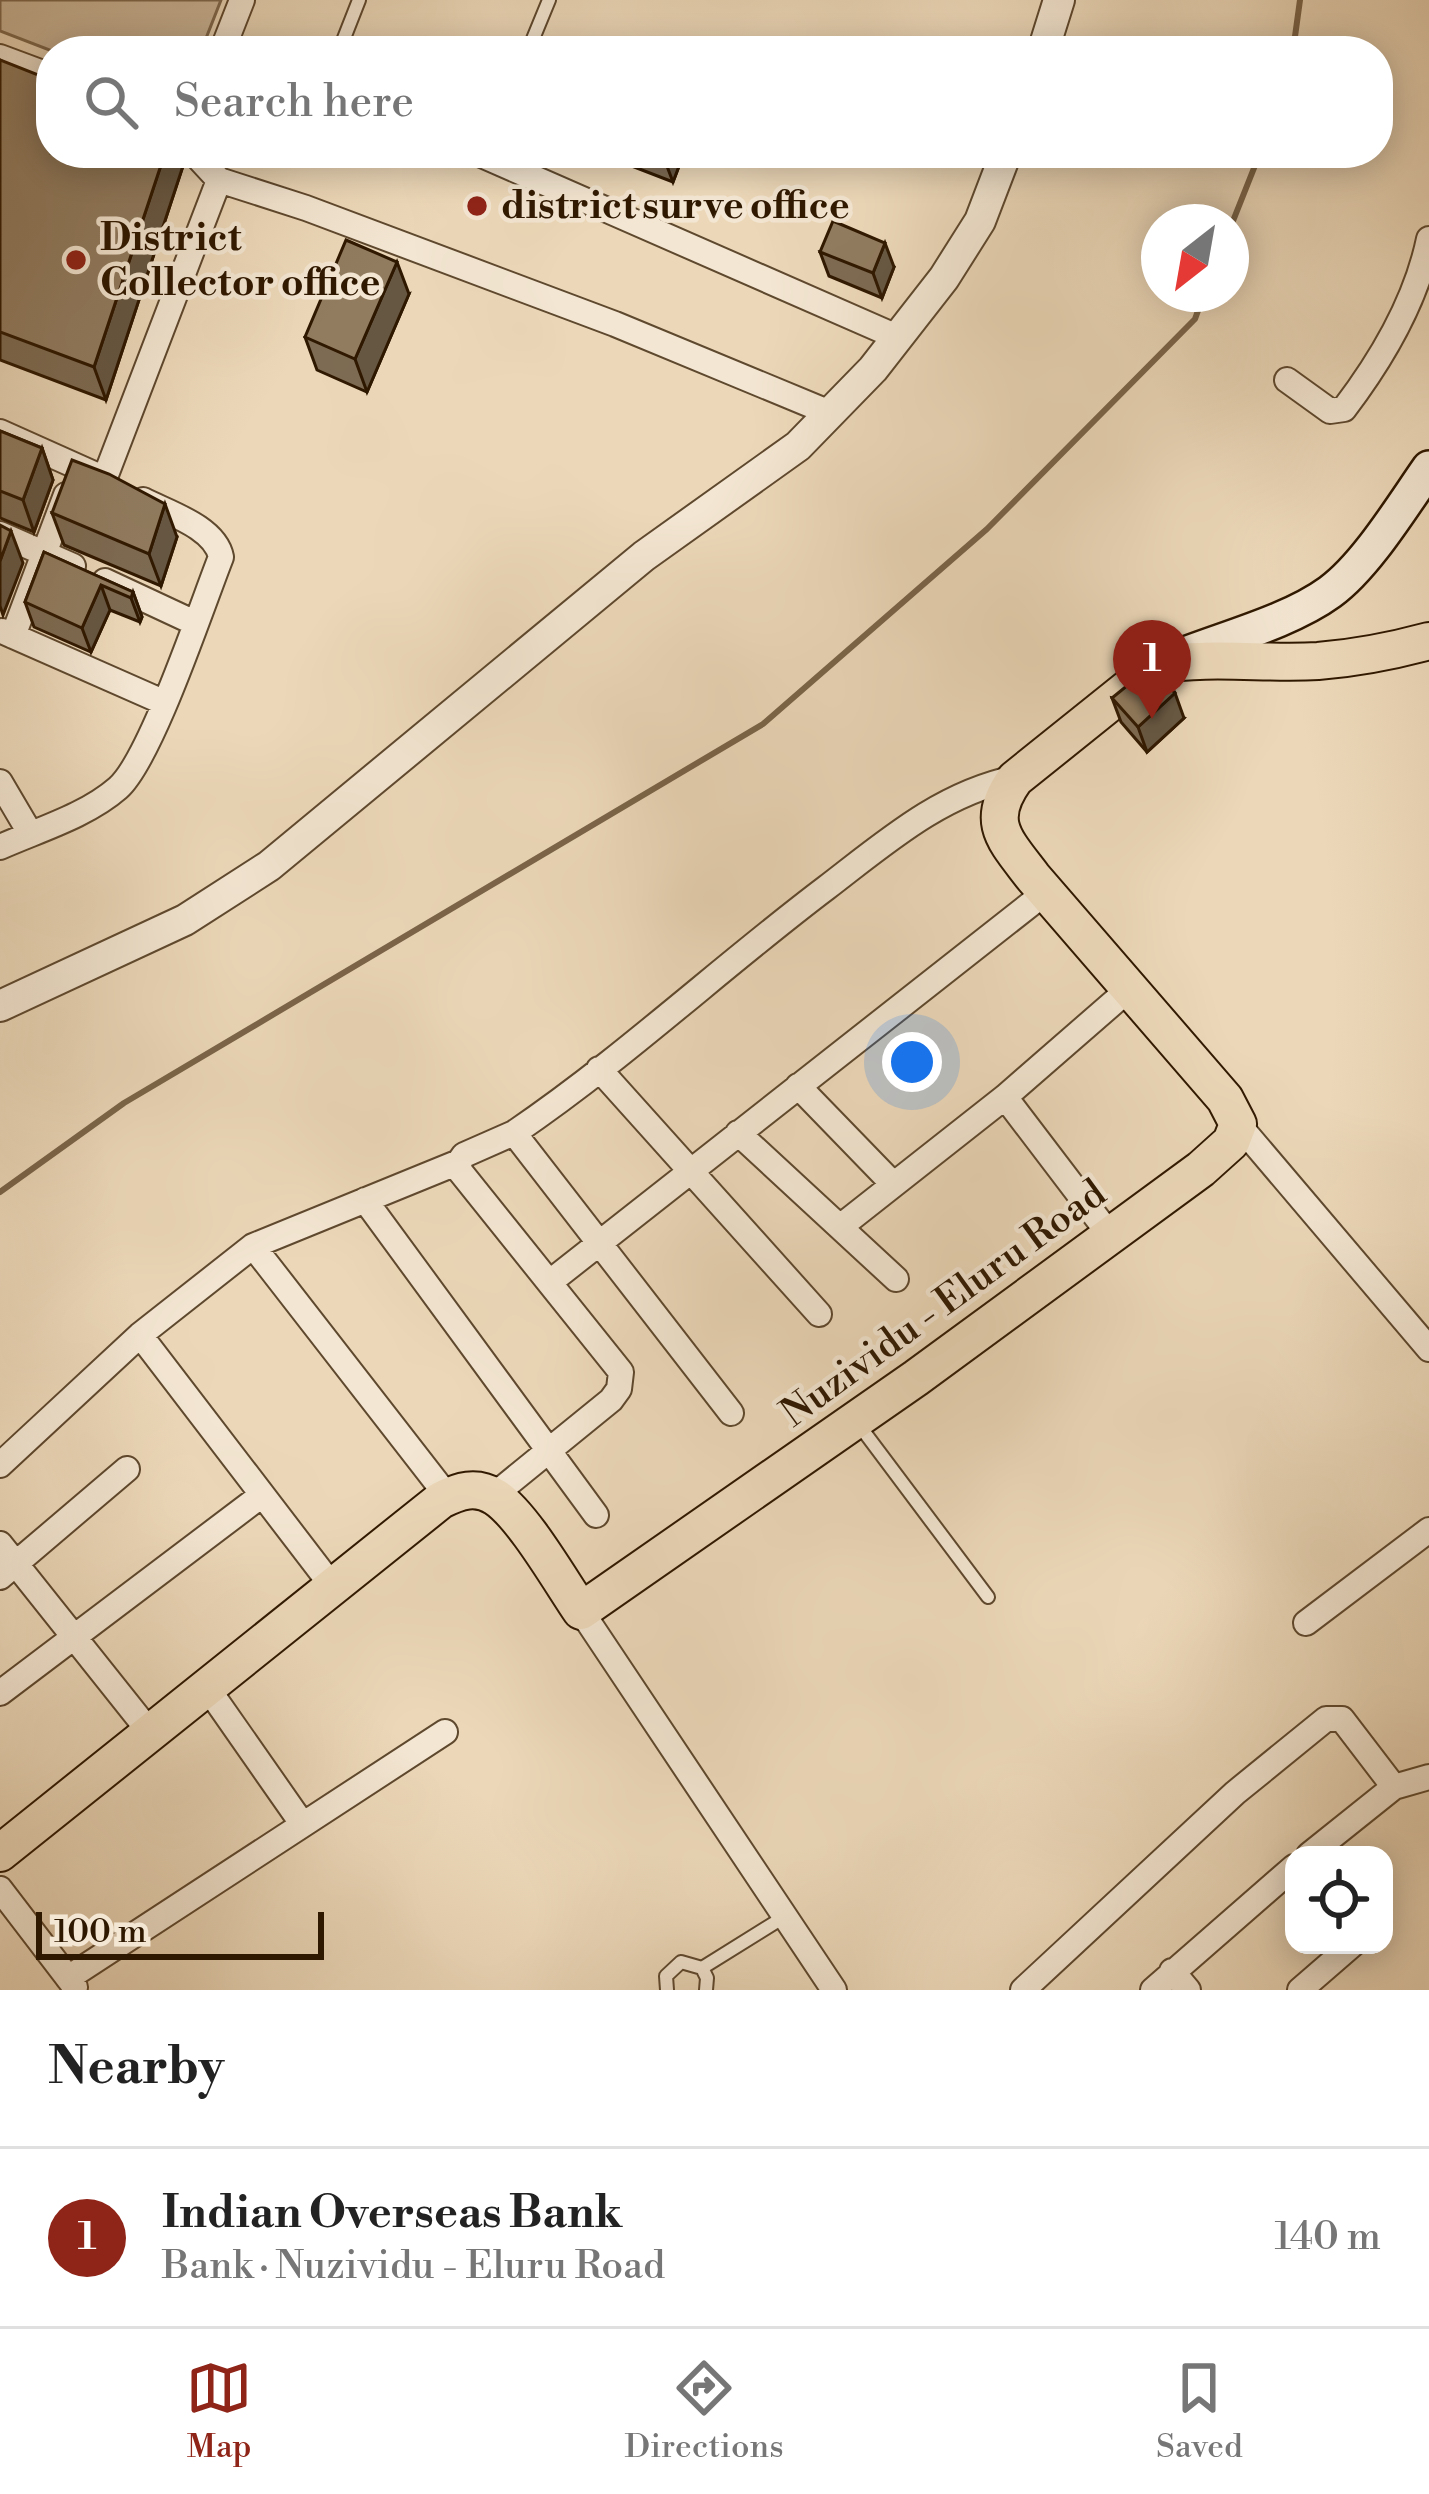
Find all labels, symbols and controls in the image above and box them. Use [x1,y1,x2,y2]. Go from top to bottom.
search box [36,36,1393,168]
icon: search [78,69,144,135]
text: Search here [174,74,414,131]
place label: district surve office [501,182,850,231]
marker: district surve office [464,193,490,219]
north arrow [1141,204,1249,312]
place label: District Collector office [100,214,380,308]
marker: District Collector office [63,247,89,273]
pin: 1 [1113,620,1191,719]
your location [882,1032,942,1092]
street label: Nuzividu - Eluru Road [772,1170,1116,1438]
map controls [1285,1846,1393,1954]
button: locate [1285,1846,1393,1954]
scale bar [36,1906,324,1959]
text: 100 m [54,1912,147,1953]
text: Nearby [48,2036,224,2100]
text: Indian Overseas Bank [162,2185,622,2242]
text: 1 [78,2213,96,2262]
text: 140 m [1274,2213,1381,2262]
text: Bank · Nuzividu - Eluru Road [162,2242,665,2291]
tab: Map [186,2355,252,2468]
tab: Directions [625,2355,784,2468]
tab: Saved [1156,2355,1243,2468]

